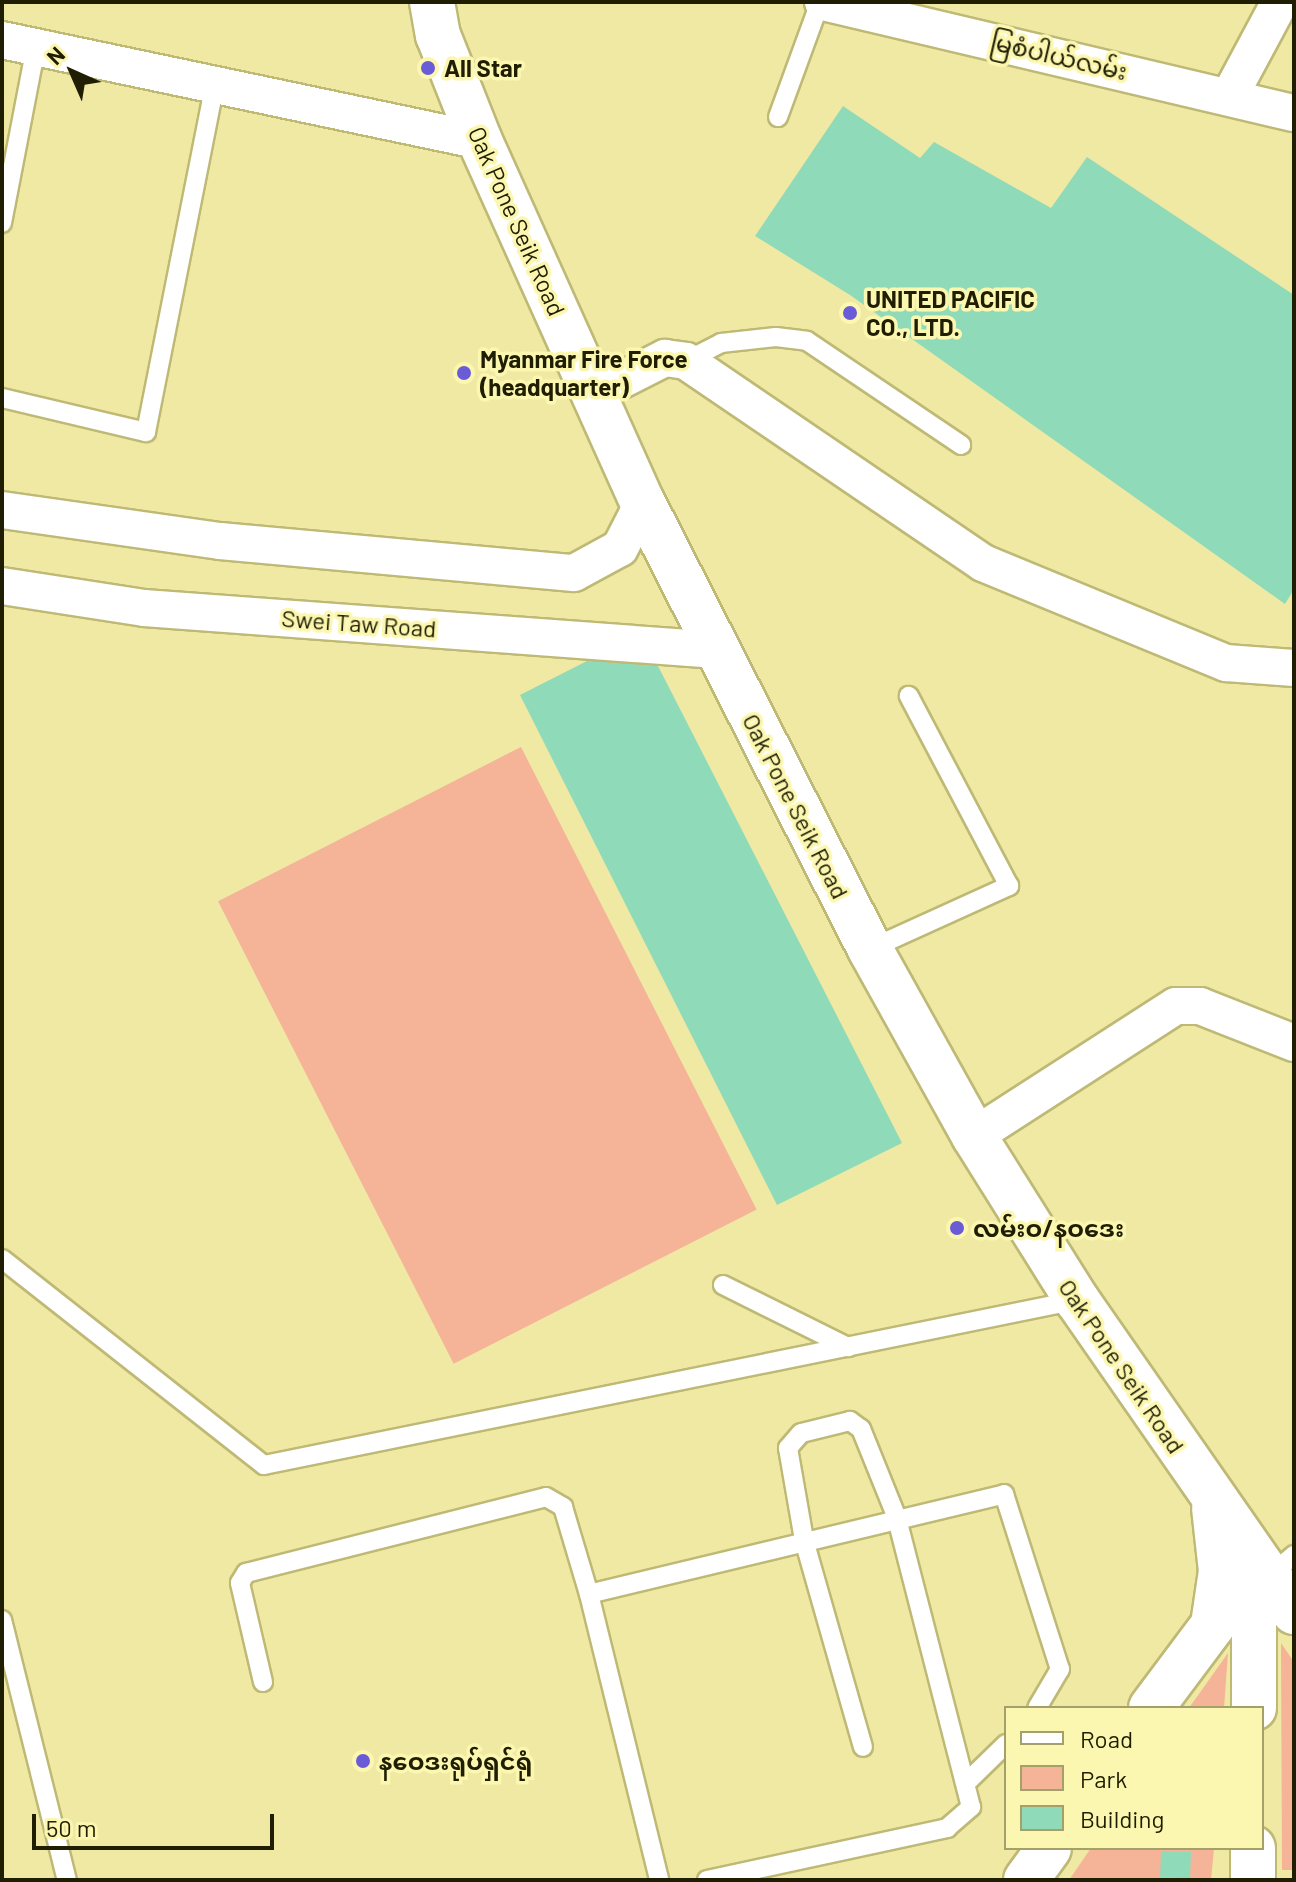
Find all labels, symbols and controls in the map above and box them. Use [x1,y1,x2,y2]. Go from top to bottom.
street label: မြစံပါယ်လမ်း [988,26,1130,86]
north arrow [32,32,112,112]
text: N [41,41,69,69]
place label: All Star [444,54,522,82]
marker: All Star [419,59,437,77]
street label: Oak Pone Seik Road [462,122,572,320]
place label: UNITED PACIFIC CO., LTD. [866,285,1035,341]
marker: UNITED PACIFIC CO., LTD. [841,304,859,322]
place label: Myanmar Fire Force (headquarter) [480,345,688,401]
marker: Myanmar Fire Force (headquarter) [455,364,473,382]
street label: Swei Taw Road [281,603,437,643]
street label: Oak Pone Seik Road [737,709,855,903]
place label: လမ်းဝ/နဝဒေး [973,1214,1124,1242]
marker: လမ်းဝ/နဝဒေး [948,1219,966,1237]
street label: Oak Pone Seik Road [1053,1273,1191,1459]
legend [1004,1706,1264,1850]
text: Road [1080,1724,1133,1753]
place label: နဝေဒးရုပ်ရှင်ရုံ [379,1747,532,1775]
marker: နဝေဒးရုပ်ရှင်ရုံ [354,1752,372,1770]
text: Park [1080,1764,1127,1793]
scale bar [36,1798,278,1848]
text: Building [1080,1804,1164,1833]
text: 50 m [46,1813,97,1842]

